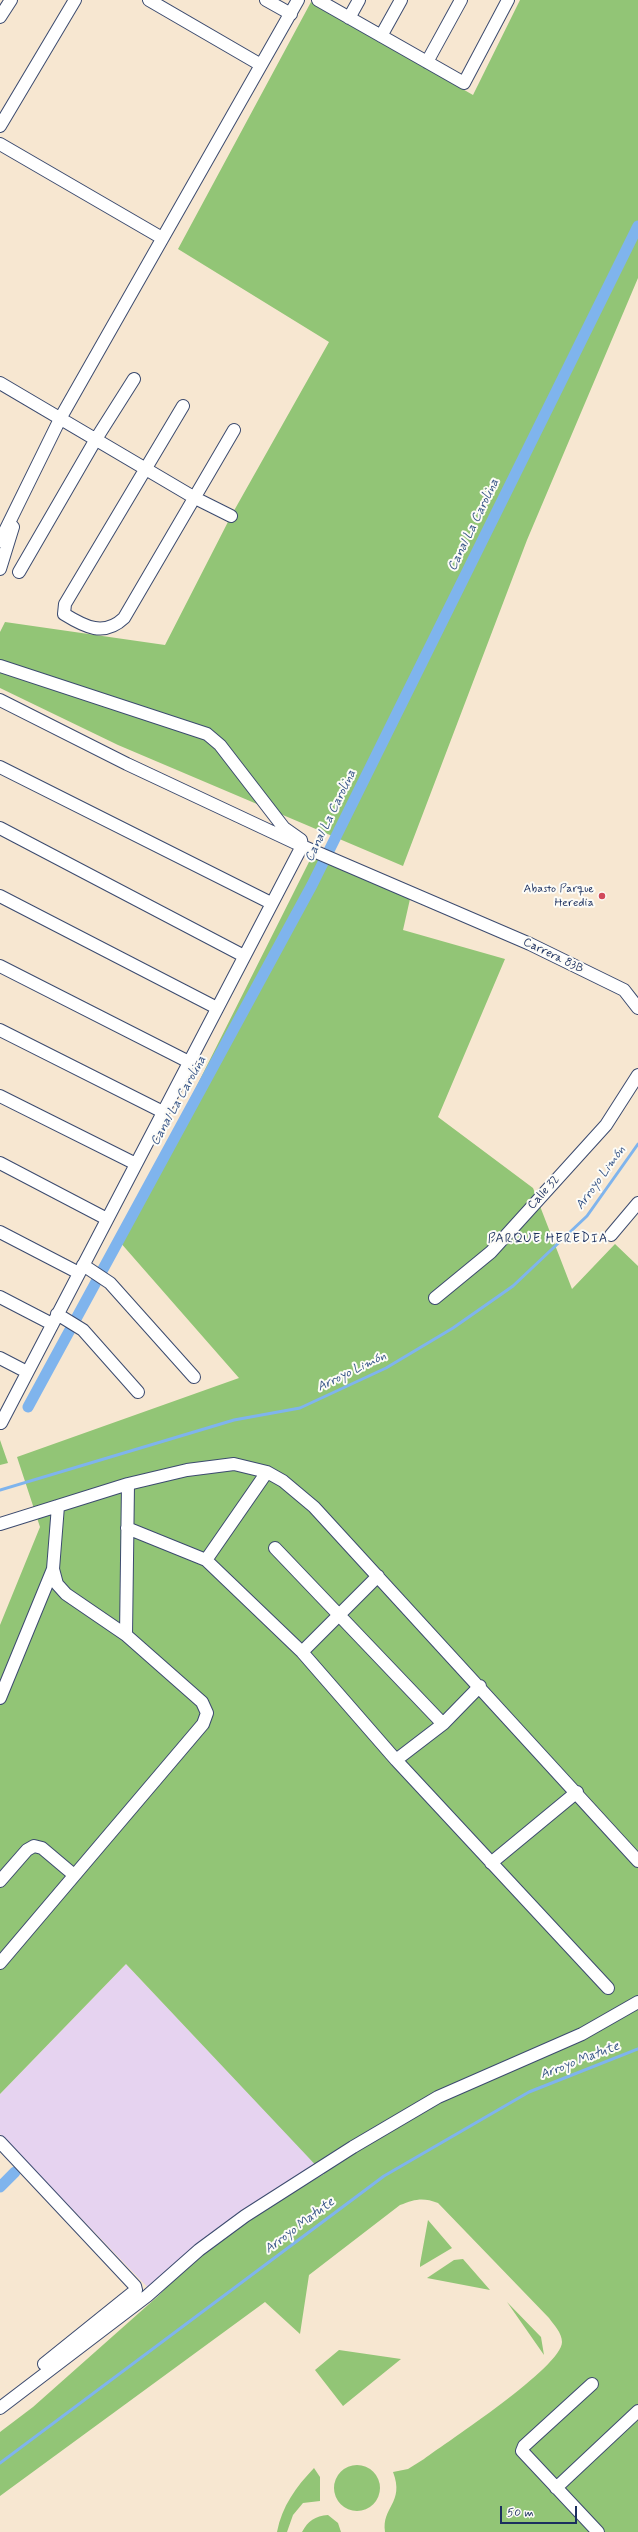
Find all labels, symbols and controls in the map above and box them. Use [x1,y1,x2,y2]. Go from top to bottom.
water label: Canal La Carolina [445,476,503,574]
water label: Canal La Carolina [302,767,360,865]
place label: Abasto Parque Heredia [524,882,594,910]
marker: Abasto Parque Heredia [597,891,607,901]
street label: Carrera 83B [521,935,585,977]
water label: Canal La Carolina [148,1053,210,1149]
water label: Arroyo Limón [573,1143,629,1213]
street label: Calle 32 [525,1173,563,1213]
district label: PARQUE HEREDIA [488,1231,608,1247]
water label: Arroyo Limón [315,1349,389,1395]
water label: Arroyo Matute [538,2039,622,2083]
water label: Arroyo Matute [262,2195,338,2257]
scale bar [502,2498,579,2524]
text: 50 m [507,2505,534,2521]

